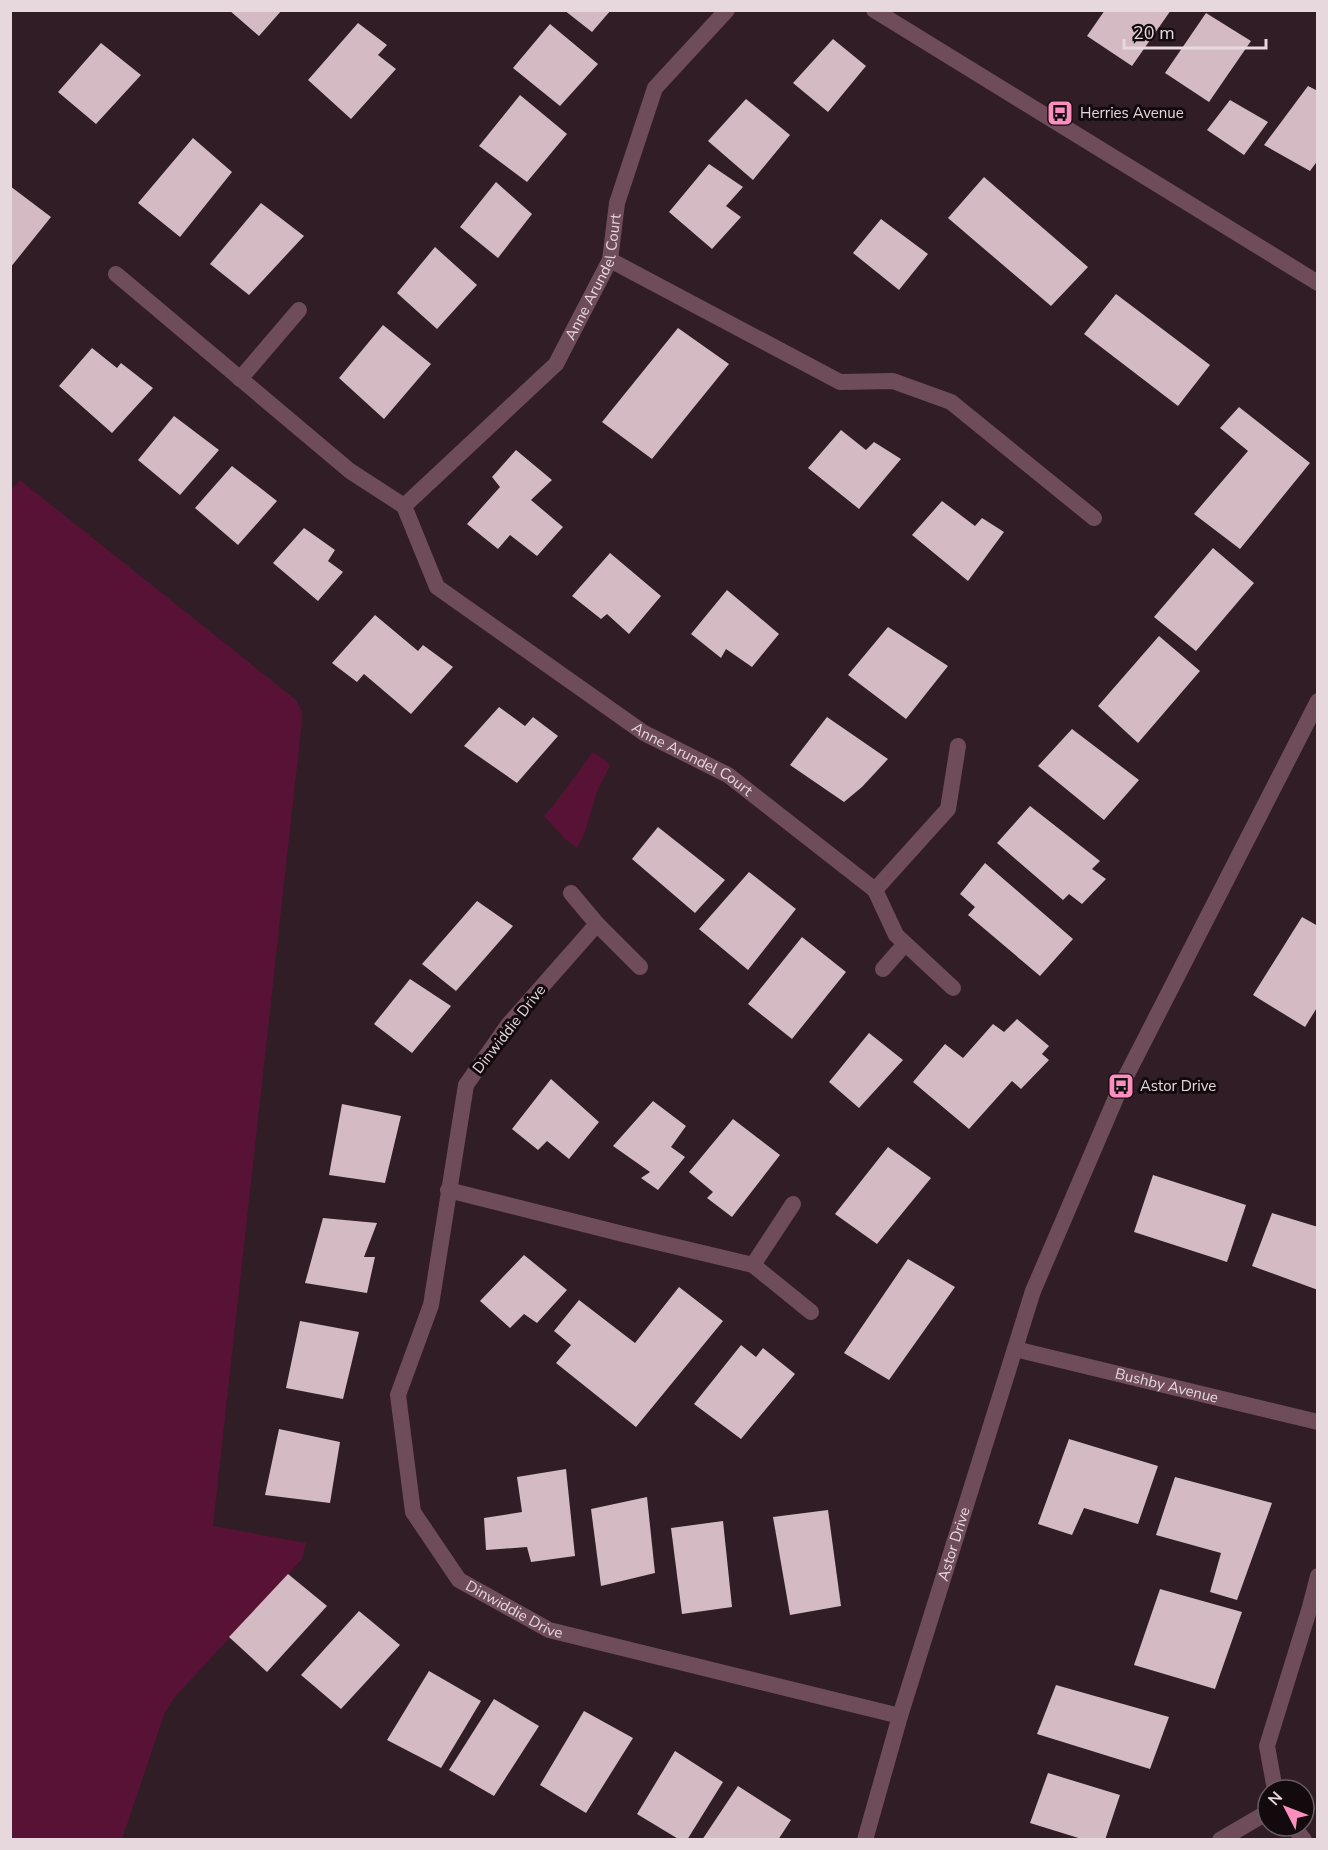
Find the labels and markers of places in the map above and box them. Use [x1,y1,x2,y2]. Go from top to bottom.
bus stop icon: Herries Avenue [1045,98,1075,128]
place label: Herries Avenue [1080,103,1184,123]
bus stop icon: Astor Drive [1106,1071,1136,1101]
place label: Astor Drive [1140,1076,1216,1096]

